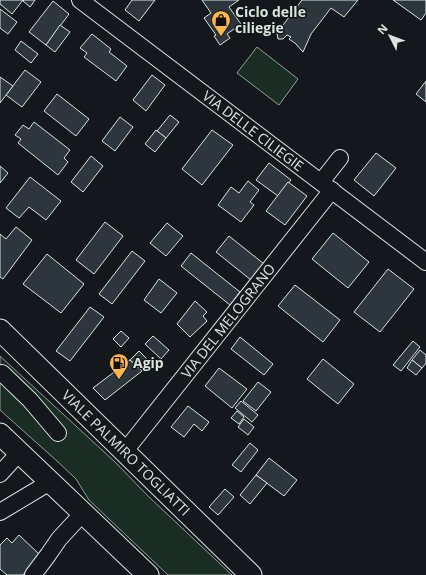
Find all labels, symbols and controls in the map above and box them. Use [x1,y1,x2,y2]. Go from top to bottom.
place label: Ciclo delle ciliegie [235,2,306,37]
shop icon: Ciclo delle ciliegie [210,9,232,37]
north arrow [370,16,410,56]
text: N [374,21,391,37]
street label: VIA DELLE CILIEGIE [199,86,308,175]
street label: VIA DEL MELOGRANO [176,259,279,382]
fuel station icon: Agip [108,352,130,380]
place label: Agip [133,353,164,372]
street label: VIALE PALMIRO TOGLIATTI [58,386,195,520]

